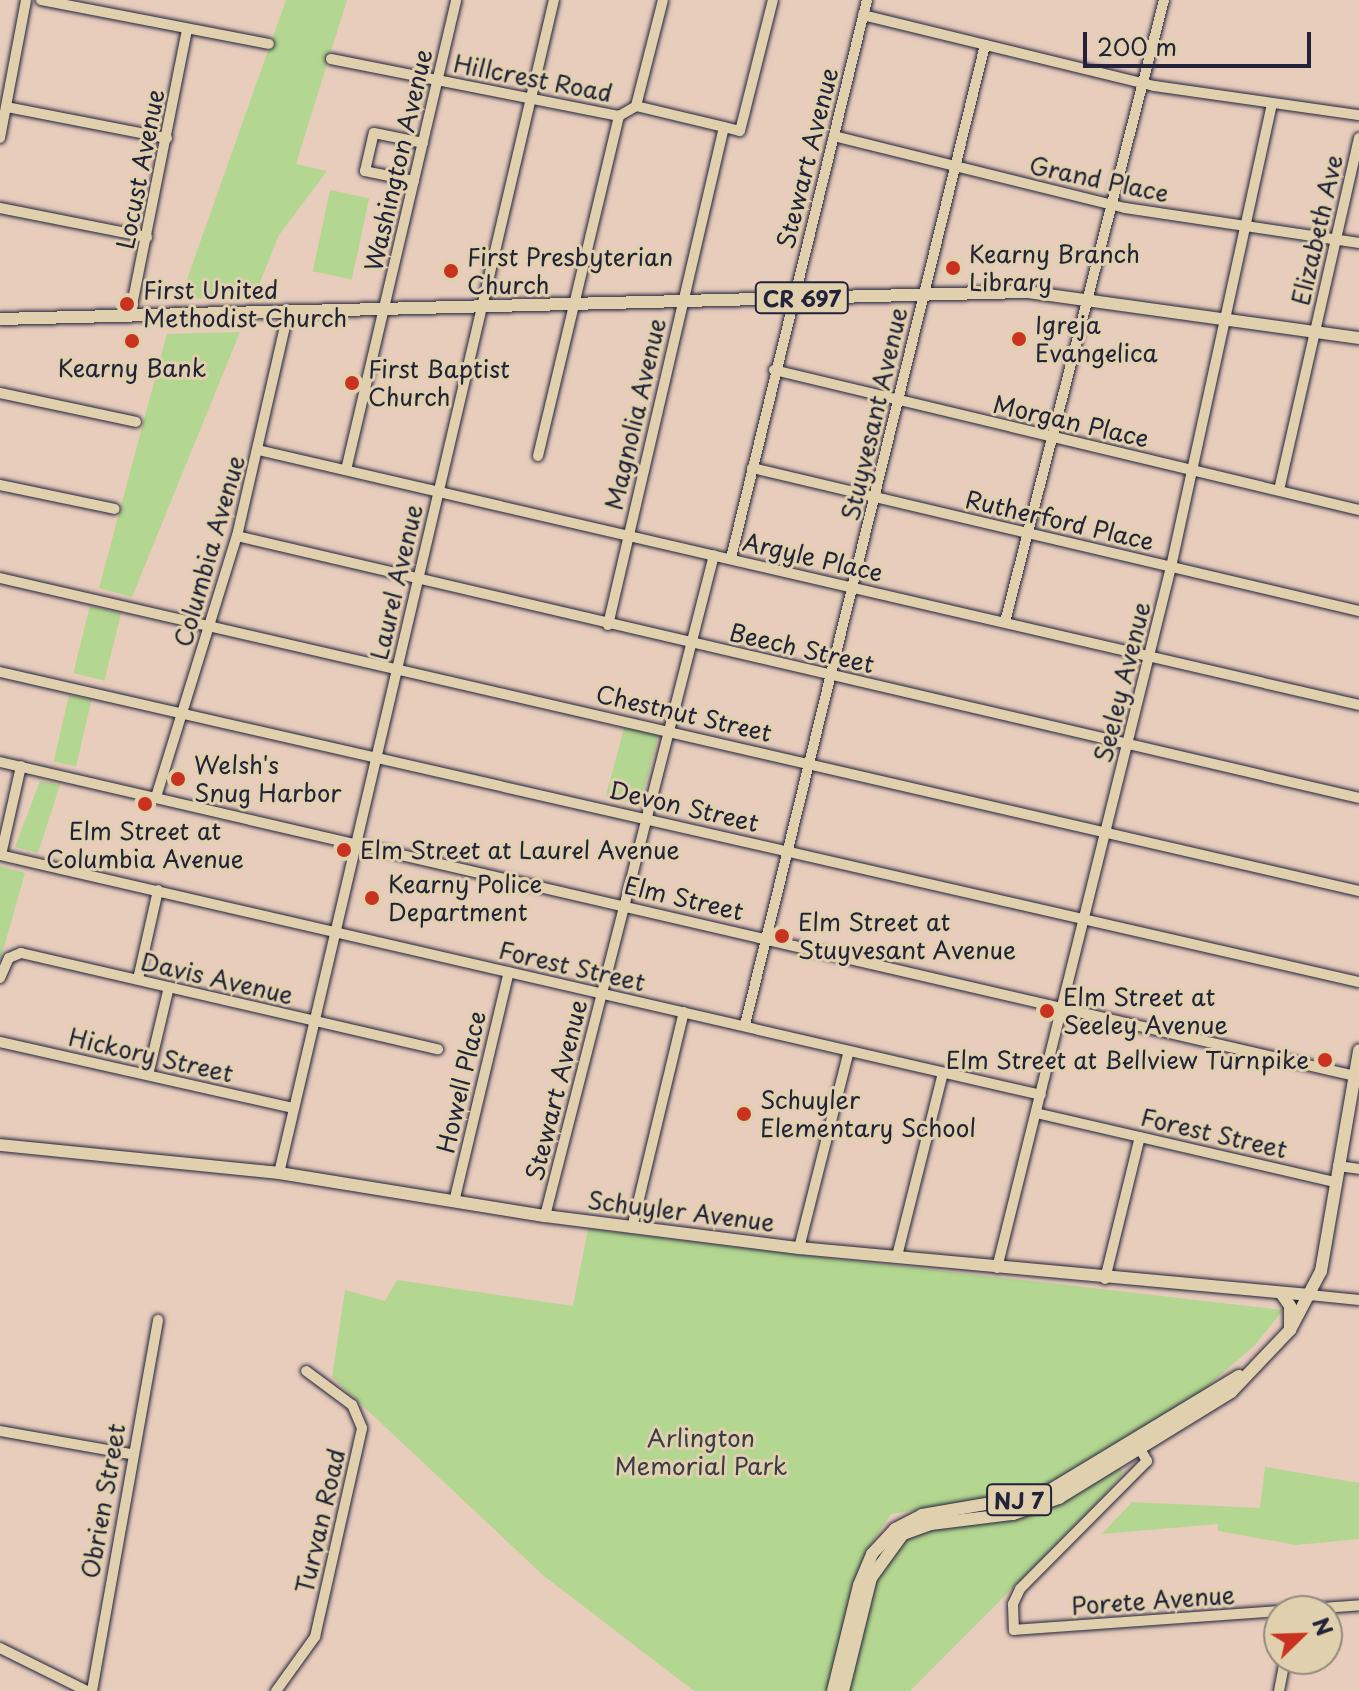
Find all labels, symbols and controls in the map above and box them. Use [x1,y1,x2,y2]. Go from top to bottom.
scale bar [1087,16,1315,66]
text: 200 m [1097,28,1177,64]
street label: Washington Avenue [359,48,437,272]
street label: Hillcrest Road [451,48,615,108]
street label: Stewart Avenue [771,66,843,250]
street label: Locust Avenue [110,87,170,251]
street label: Grand Place [1026,150,1172,208]
street label: Elizabeth Ave [1285,151,1349,309]
place label: Kearny Branch Library [969,240,1141,296]
place label: First Presbyterian Church [467,243,673,299]
marker: Kearny Branch Library [944,259,962,277]
marker: First Presbyterian Church [442,262,460,280]
place label: First United Methodist Church [143,276,348,332]
road number: CR 697 [752,280,852,316]
marker: First United Methodist Church [118,295,136,313]
street label: Stuyvesant Avenue [836,305,912,523]
place label: Igreja Evangelica [1035,311,1158,367]
street label: Magnolia Avenue [599,314,671,514]
marker: Igreja Evangelica [1010,330,1028,348]
marker: Kearny Bank [123,332,141,350]
place label: Kearny Bank [57,354,207,382]
place label: First Baptist Church [368,355,511,411]
marker: First Baptist Church [343,374,361,392]
street label: Morgan Place [990,389,1152,453]
street label: Columbia Avenue [168,452,250,650]
street label: Rutherford Place [963,484,1157,556]
street label: Laurel Avenue [364,500,428,664]
street label: Argyle Place [740,527,886,587]
street label: Seeley Avenue [1088,599,1156,765]
street label: Beech Street [727,617,877,679]
street label: Chestnut Street [592,679,776,747]
place label: Welsh's Snug Harbor [194,751,341,807]
marker: Welsh's Snug Harbor [169,770,187,788]
street label: Devon Street [607,775,761,837]
marker: Elm Street at Columbia Avenue [136,795,154,813]
place label: Elm Street at Columbia Avenue [46,817,244,873]
place label: Elm Street at Laurel Avenue [360,836,683,864]
marker: Elm Street at Laurel Avenue [335,841,353,859]
place label: Kearny Police Department [388,870,543,926]
street label: Elm Street [621,870,747,926]
marker: Kearny Police Department [363,889,381,907]
place label: Elm Street at Stuyvesant Avenue [798,908,1015,964]
marker: Elm Street at Stuyvesant Avenue [773,927,791,945]
street label: Forest Street [495,935,649,997]
street label: Davis Avenue [139,947,295,1009]
place label: Elm Street at Seeley Avenue [1063,983,1228,1039]
street label: Stewart Avenue [520,998,592,1182]
marker: Elm Street at Seeley Avenue [1038,1002,1056,1020]
street label: Howell Place [431,1008,491,1156]
street label: Hickory Street [66,1022,236,1088]
place label: Elm Street at Bellview Turnpike [943,1046,1309,1074]
marker: Elm Street at Bellview Turnpike [1316,1051,1334,1069]
place label: Schuyler Elementary School [760,1086,976,1142]
street label: Forest Street [1137,1102,1291,1164]
marker: Schuyler Elementary School [735,1105,753,1123]
street label: Schuyler Avenue [585,1185,777,1237]
street label: Obrien Street [75,1421,131,1581]
park label: Arlington Memorial Park [615,1424,787,1480]
street label: Turvan Road [289,1446,351,1596]
road number: NJ 7 [985,1482,1053,1518]
street label: Porete Avenue [1070,1580,1236,1620]
north arrow [1263,1595,1343,1675]
text: N [1305,1612,1342,1641]

